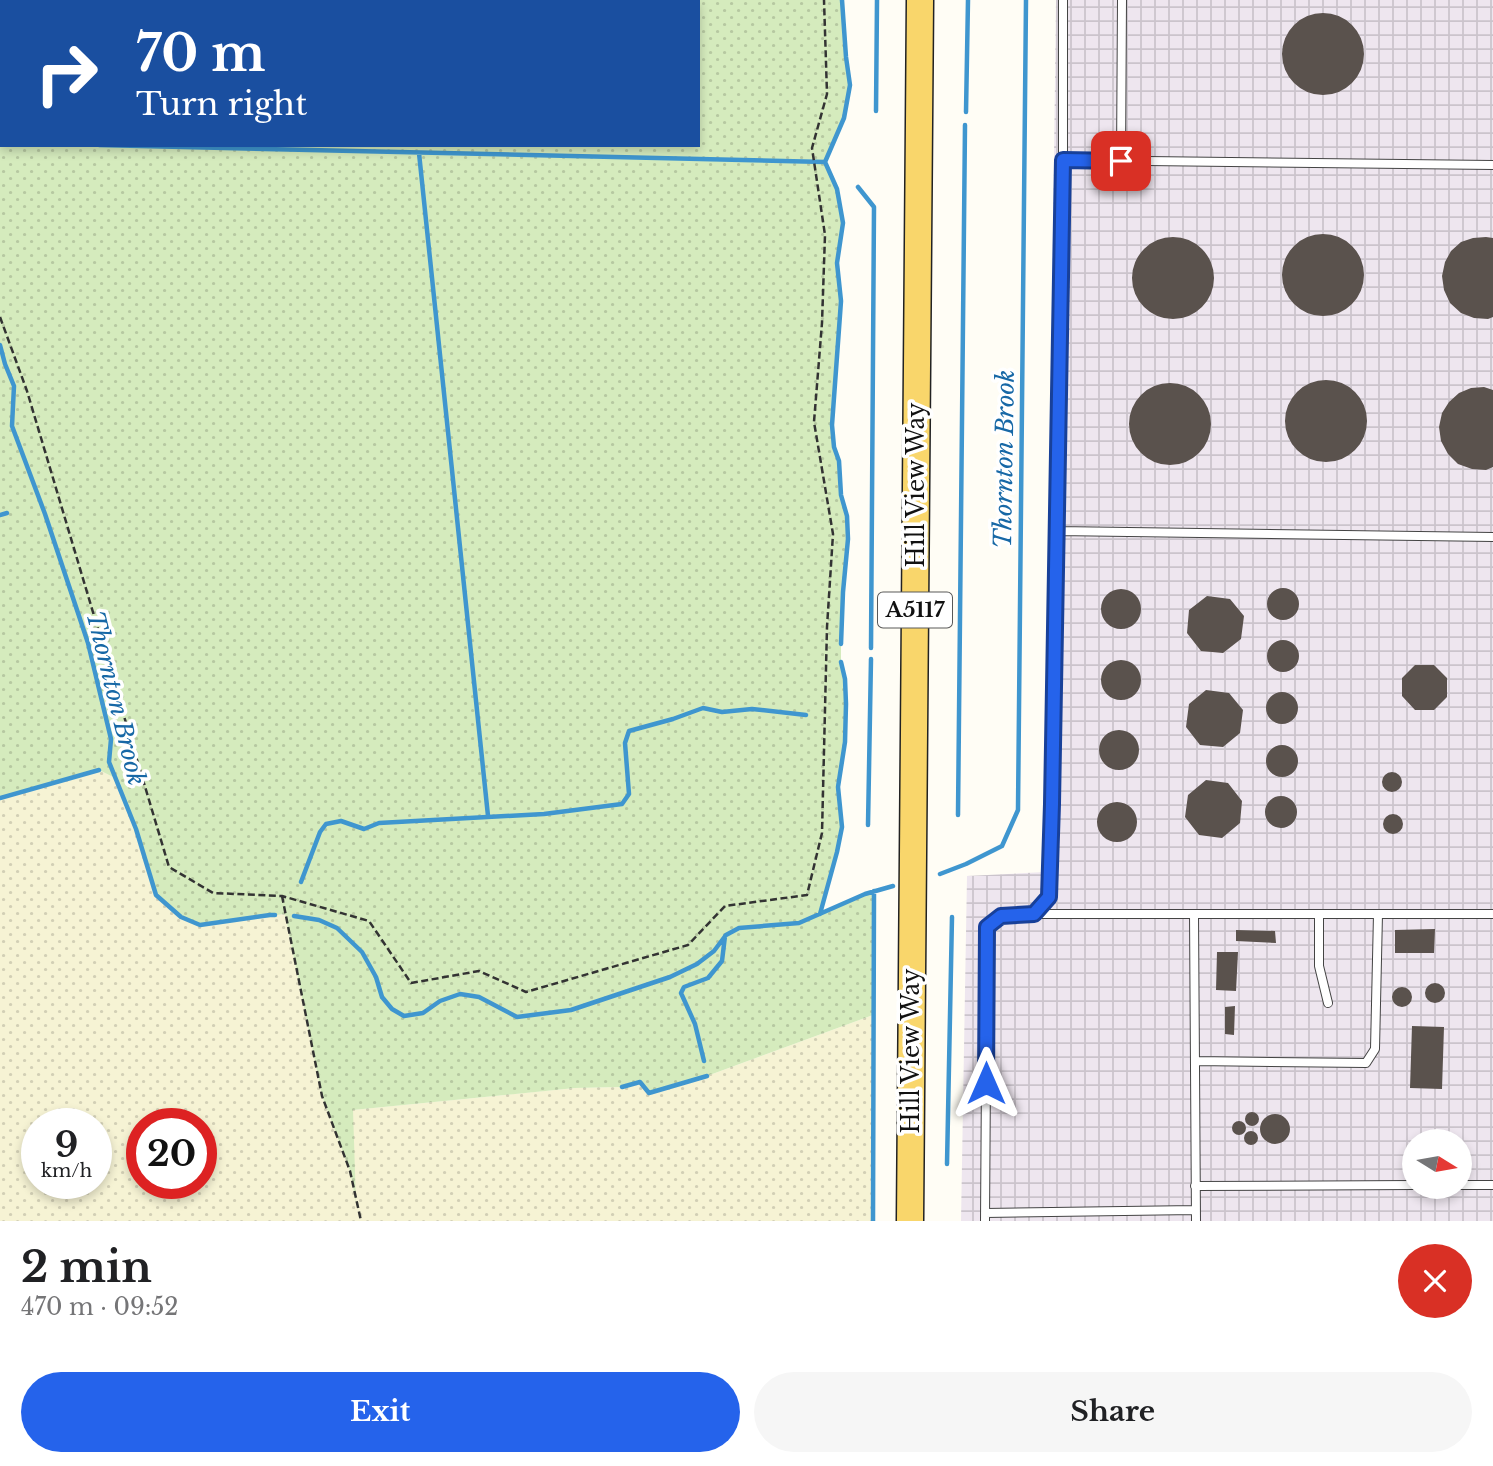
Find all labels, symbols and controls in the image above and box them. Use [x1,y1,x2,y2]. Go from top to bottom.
text: 70 m [136,23,266,84]
icon: right [21,28,112,119]
text: Turn right [136,84,307,124]
pin [1091,131,1151,191]
icon: arrive [1102,142,1140,180]
water label: Thornton Brook [988,370,1020,548]
street label: Hill View Way [902,402,930,567]
road number: A5117 [878,592,952,628]
water label: Thornton Brook [80,608,152,788]
street label: Hill View Way [897,968,925,1133]
position arrow [949,1046,1023,1120]
speed limit sign: 20 [126,1108,217,1199]
text: 9 [55,1123,78,1166]
north arrow [1402,1129,1472,1199]
map controls [1402,1129,1472,1199]
text: km/h [41,1160,92,1182]
text: 2 min [21,1241,152,1293]
button: close [1398,1244,1472,1318]
text: 470 m · 09:52 [21,1293,178,1321]
button: Exit [21,1372,740,1452]
button: Share [754,1372,1472,1452]

